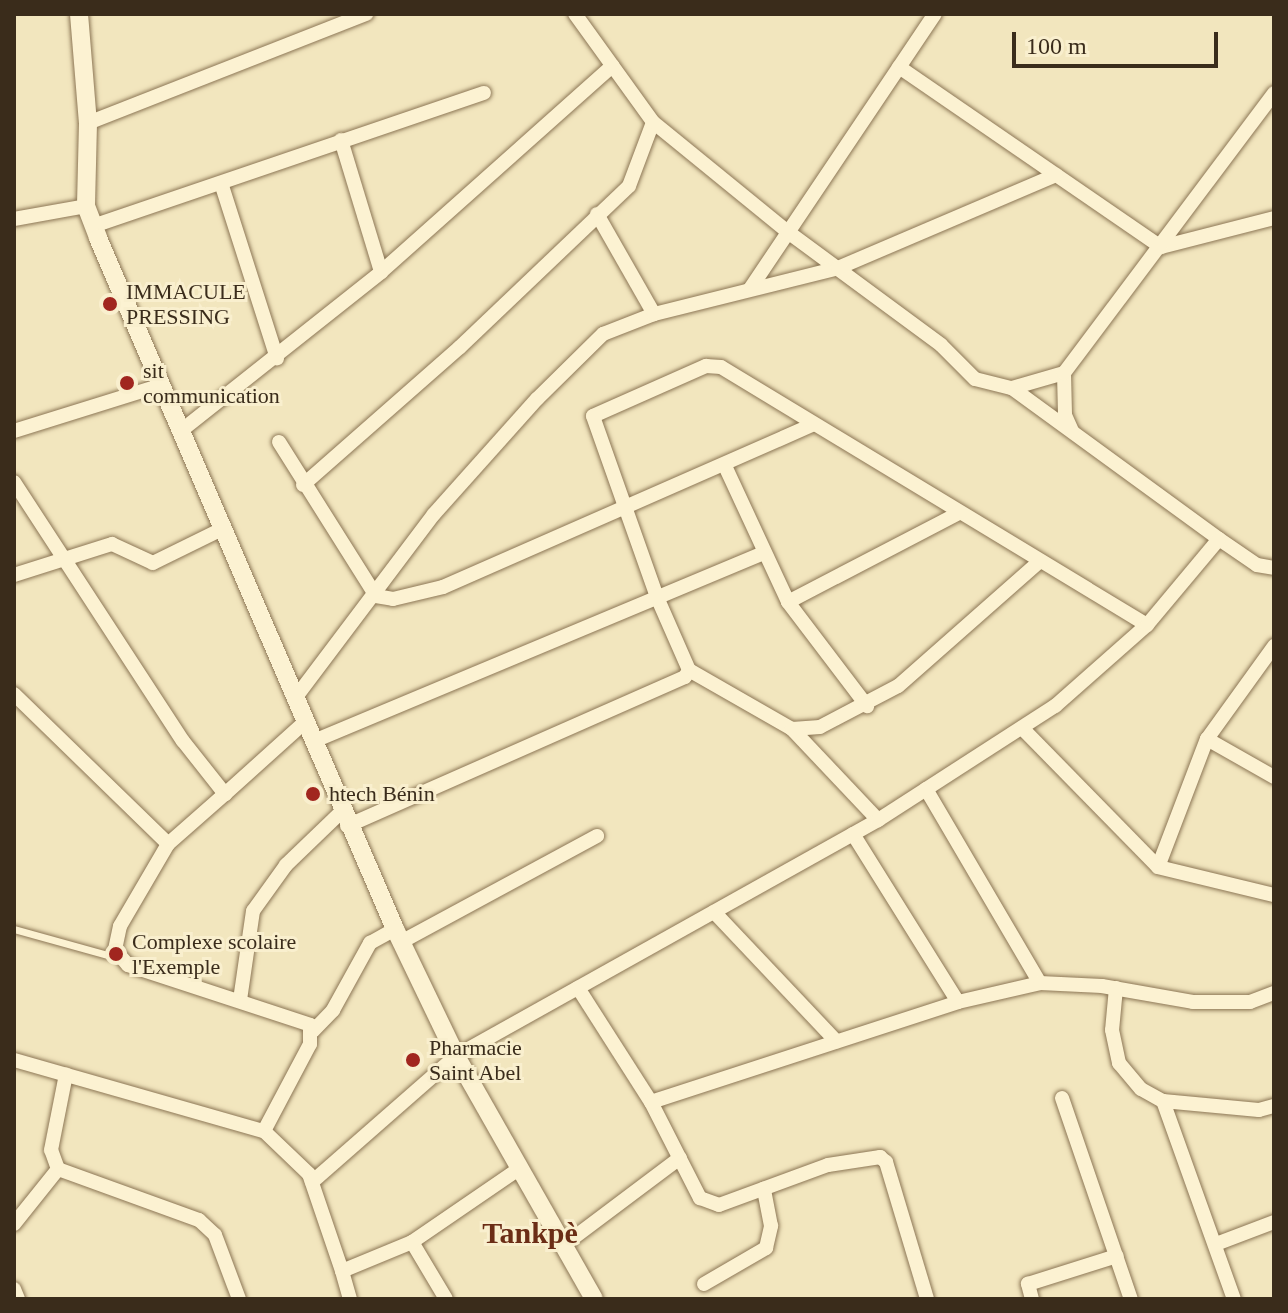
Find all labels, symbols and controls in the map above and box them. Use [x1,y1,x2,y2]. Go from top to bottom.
scale bar [1016,16,1222,66]
text: 100 m [1026,33,1087,59]
place label: IMMACULE PRESSING [126,278,246,330]
marker: IMMACULE PRESSING [101,295,119,313]
place label: sit communication [143,357,280,408]
marker: sit communication [118,374,136,392]
place label: htech Bénin [329,781,435,807]
marker: htech Bénin [304,785,322,803]
place label: Complexe scolaire l'Exemple [132,928,296,980]
marker: Complexe scolaire l'Exemple [107,945,125,963]
place label: Pharmacie Saint Abel [429,1034,522,1086]
marker: Pharmacie Saint Abel [404,1051,422,1069]
district label: Tankpè [482,1215,578,1251]

